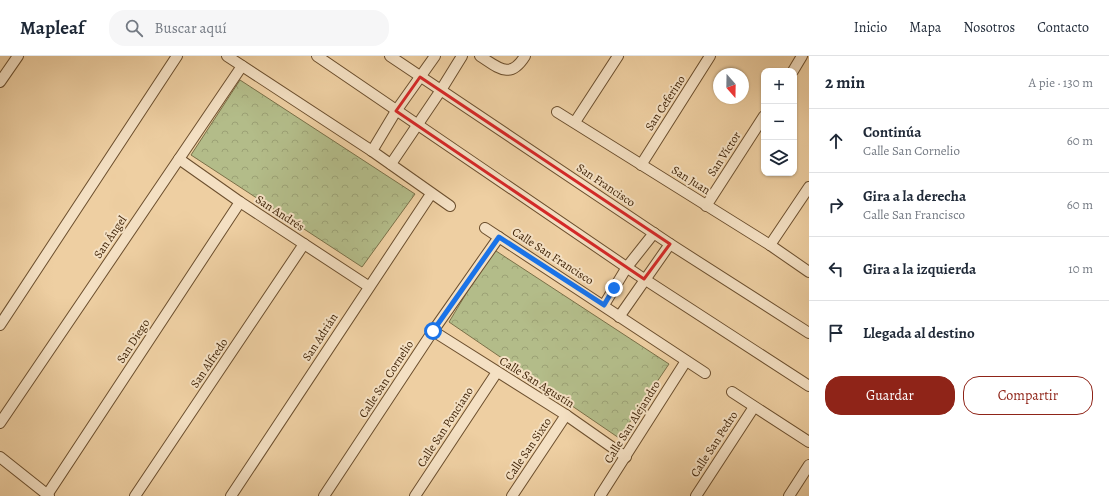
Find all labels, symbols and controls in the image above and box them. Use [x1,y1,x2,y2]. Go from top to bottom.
search box [109,10,389,46]
text: Mapleaf [20,15,85,41]
icon: search [123,17,145,39]
text: Buscar aquí [155,18,227,38]
text: Inicio [854,18,887,37]
text: Mapa [909,18,941,37]
text: Nosotros [963,18,1015,37]
text: Contacto [1037,18,1089,37]
north arrow [713,68,749,104]
map controls [761,68,797,176]
button: + [761,68,797,104]
text: 2 min [825,71,865,94]
street label: San Ceferino [641,72,689,134]
text: A pie · 130 m [1029,74,1093,91]
button: − [761,104,797,140]
text: Continúa [863,122,921,142]
street label: San Víctor [704,128,745,180]
icon: ahead [825,130,847,152]
text: 60 m [1067,132,1093,149]
button: layers [761,140,797,176]
text: Calle San Cornelio [863,142,960,159]
street label: San Francisco [574,160,638,210]
street label: San Juan [669,162,714,198]
text: Gira a la derecha [863,186,966,206]
street label: San Andrés [253,191,308,235]
icon: right [825,194,847,216]
text: 60 m [1067,196,1093,213]
text: Calle San Francisco [863,206,965,223]
street label: San Ángel [90,212,130,262]
street label: Calle San Francisco [509,224,597,288]
icon: left [825,258,847,280]
text: Gira a la izquierda [863,259,976,279]
text: 10 m [1068,260,1093,277]
route end [605,279,623,297]
street label: San Adrián [299,310,342,364]
street label: San Diego [113,316,153,366]
route start [424,322,442,340]
icon: arrive [825,322,847,344]
text: Llegada al destino [863,323,975,343]
street label: San Alfredo [187,335,231,391]
street label: Calle San Cornelio [355,337,417,421]
street label: Calle San Agustín [496,353,578,412]
button: Guardar [825,376,955,415]
button: Compartir [963,376,1093,415]
street label: Calle San Alejandro [600,378,664,466]
street label: Calle San Ponciano [413,384,477,470]
street label: Calle San Pedro [687,408,741,480]
street label: Calle San Sixto [501,414,555,484]

